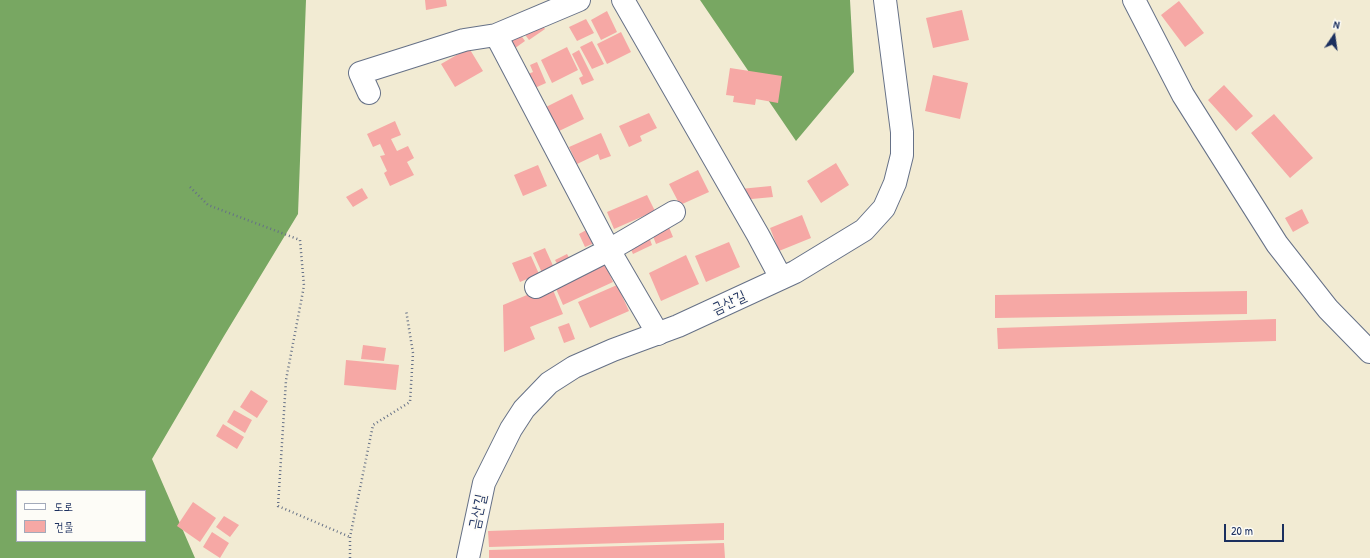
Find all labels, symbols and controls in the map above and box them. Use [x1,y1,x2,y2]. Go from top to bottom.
north arrow [1314,16,1354,56]
text: N [1332,17,1341,32]
street label: 금산길 [709,287,749,319]
legend [16,490,146,542]
street label: 금산길 [465,492,491,532]
text: 도로 [54,498,73,515]
scale bar [1226,516,1286,542]
text: 건물 [54,518,73,535]
text: 20 m [1231,522,1253,539]

